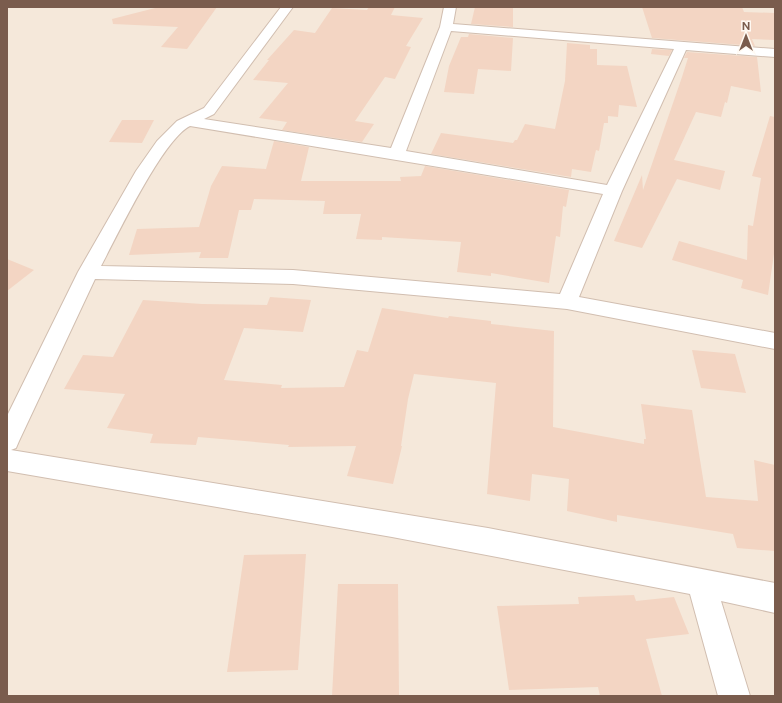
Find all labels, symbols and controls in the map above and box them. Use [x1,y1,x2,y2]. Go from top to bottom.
north arrow [726,16,766,56]
text: N [742,20,750,32]

